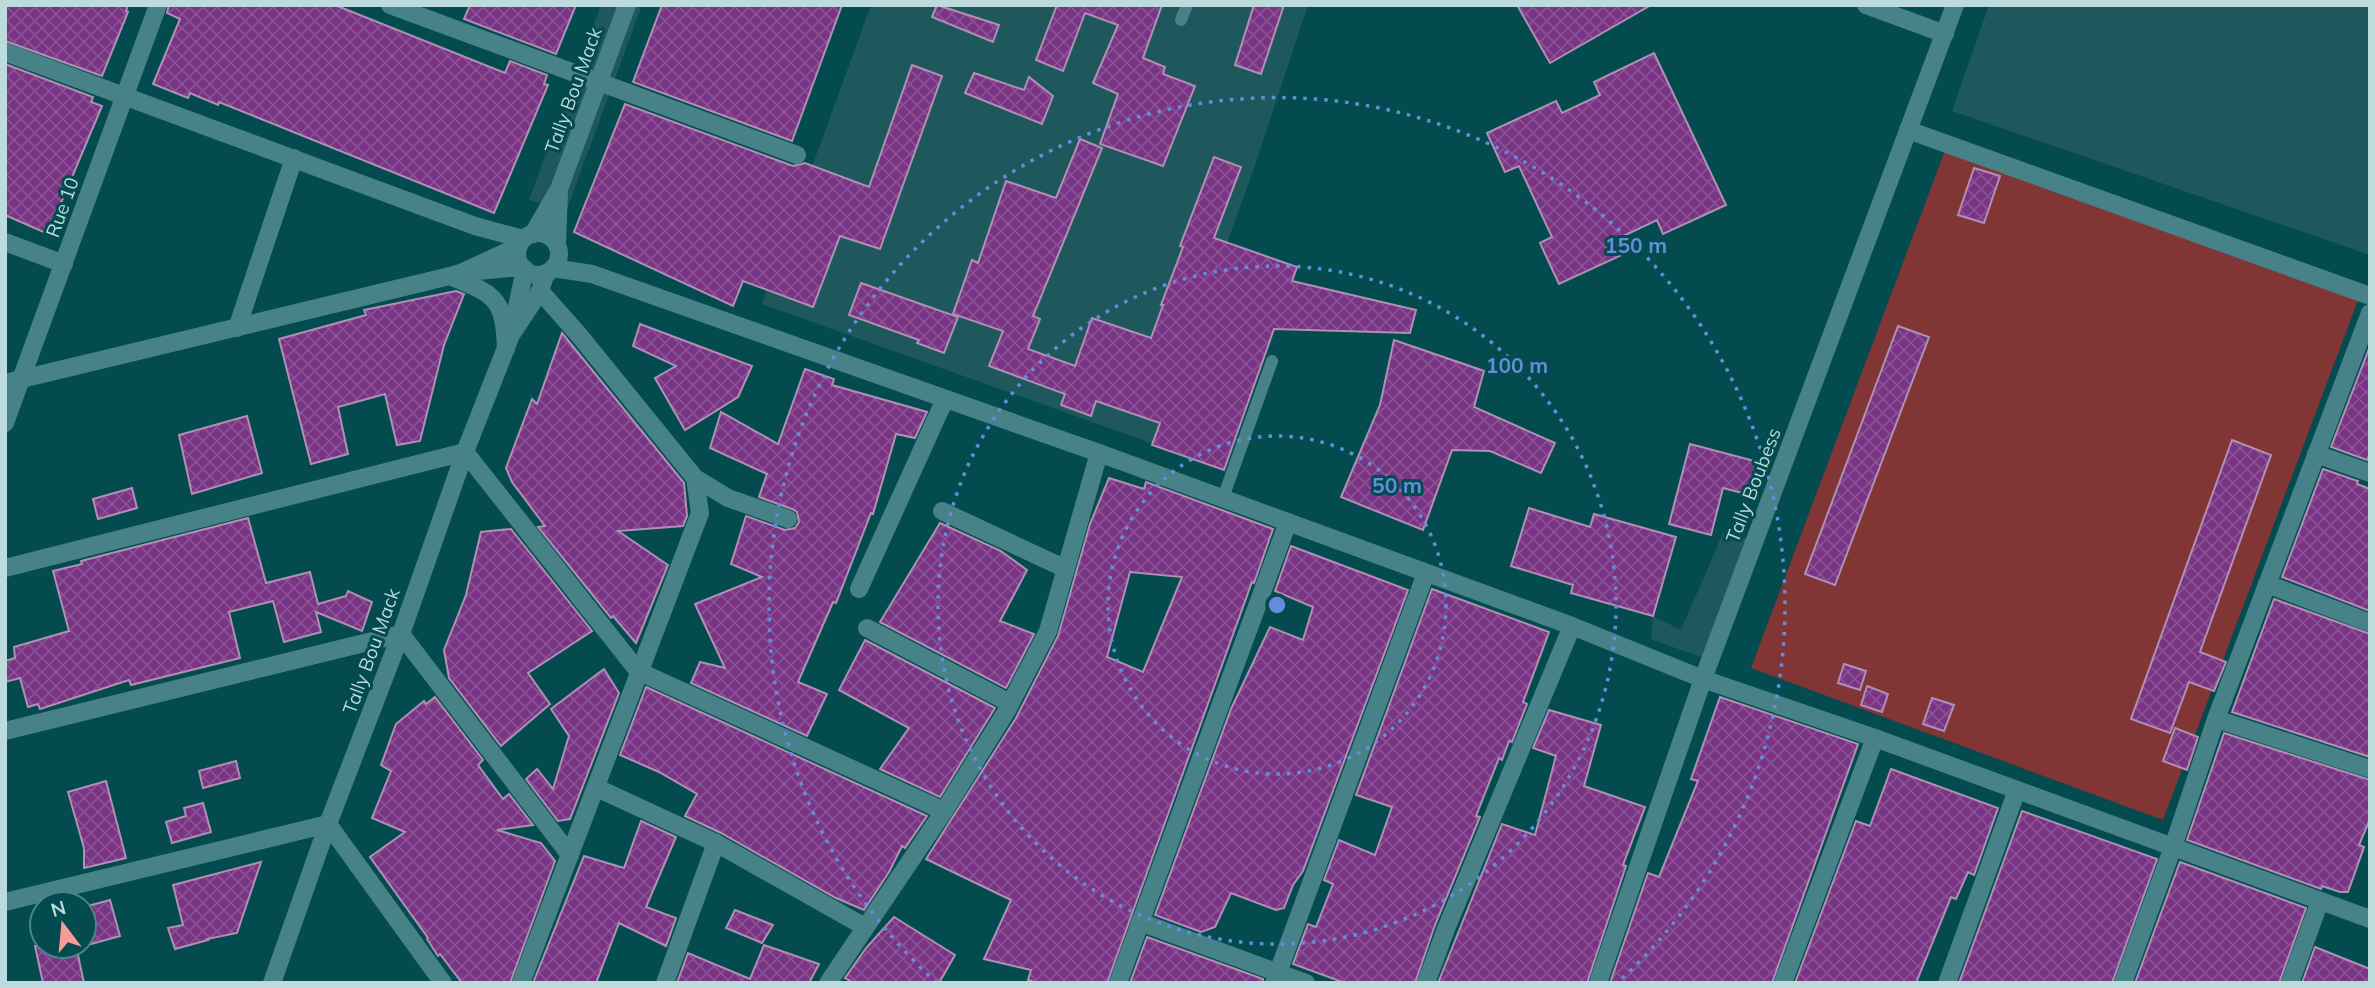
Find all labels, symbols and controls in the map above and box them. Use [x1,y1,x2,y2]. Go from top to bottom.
street label: Tally Bou Mack [539,24,607,156]
street label: Rue 10 [40,174,84,240]
text: 150 m [1605,232,1667,258]
text: 100 m [1486,352,1548,378]
street label: Tally Boubess [1720,424,1786,546]
text: 50 m [1372,472,1422,498]
street label: Tally Bou Mack [337,585,405,717]
centre of rings [1265,593,1289,617]
north arrow [28,890,98,960]
text: N [48,895,69,922]

